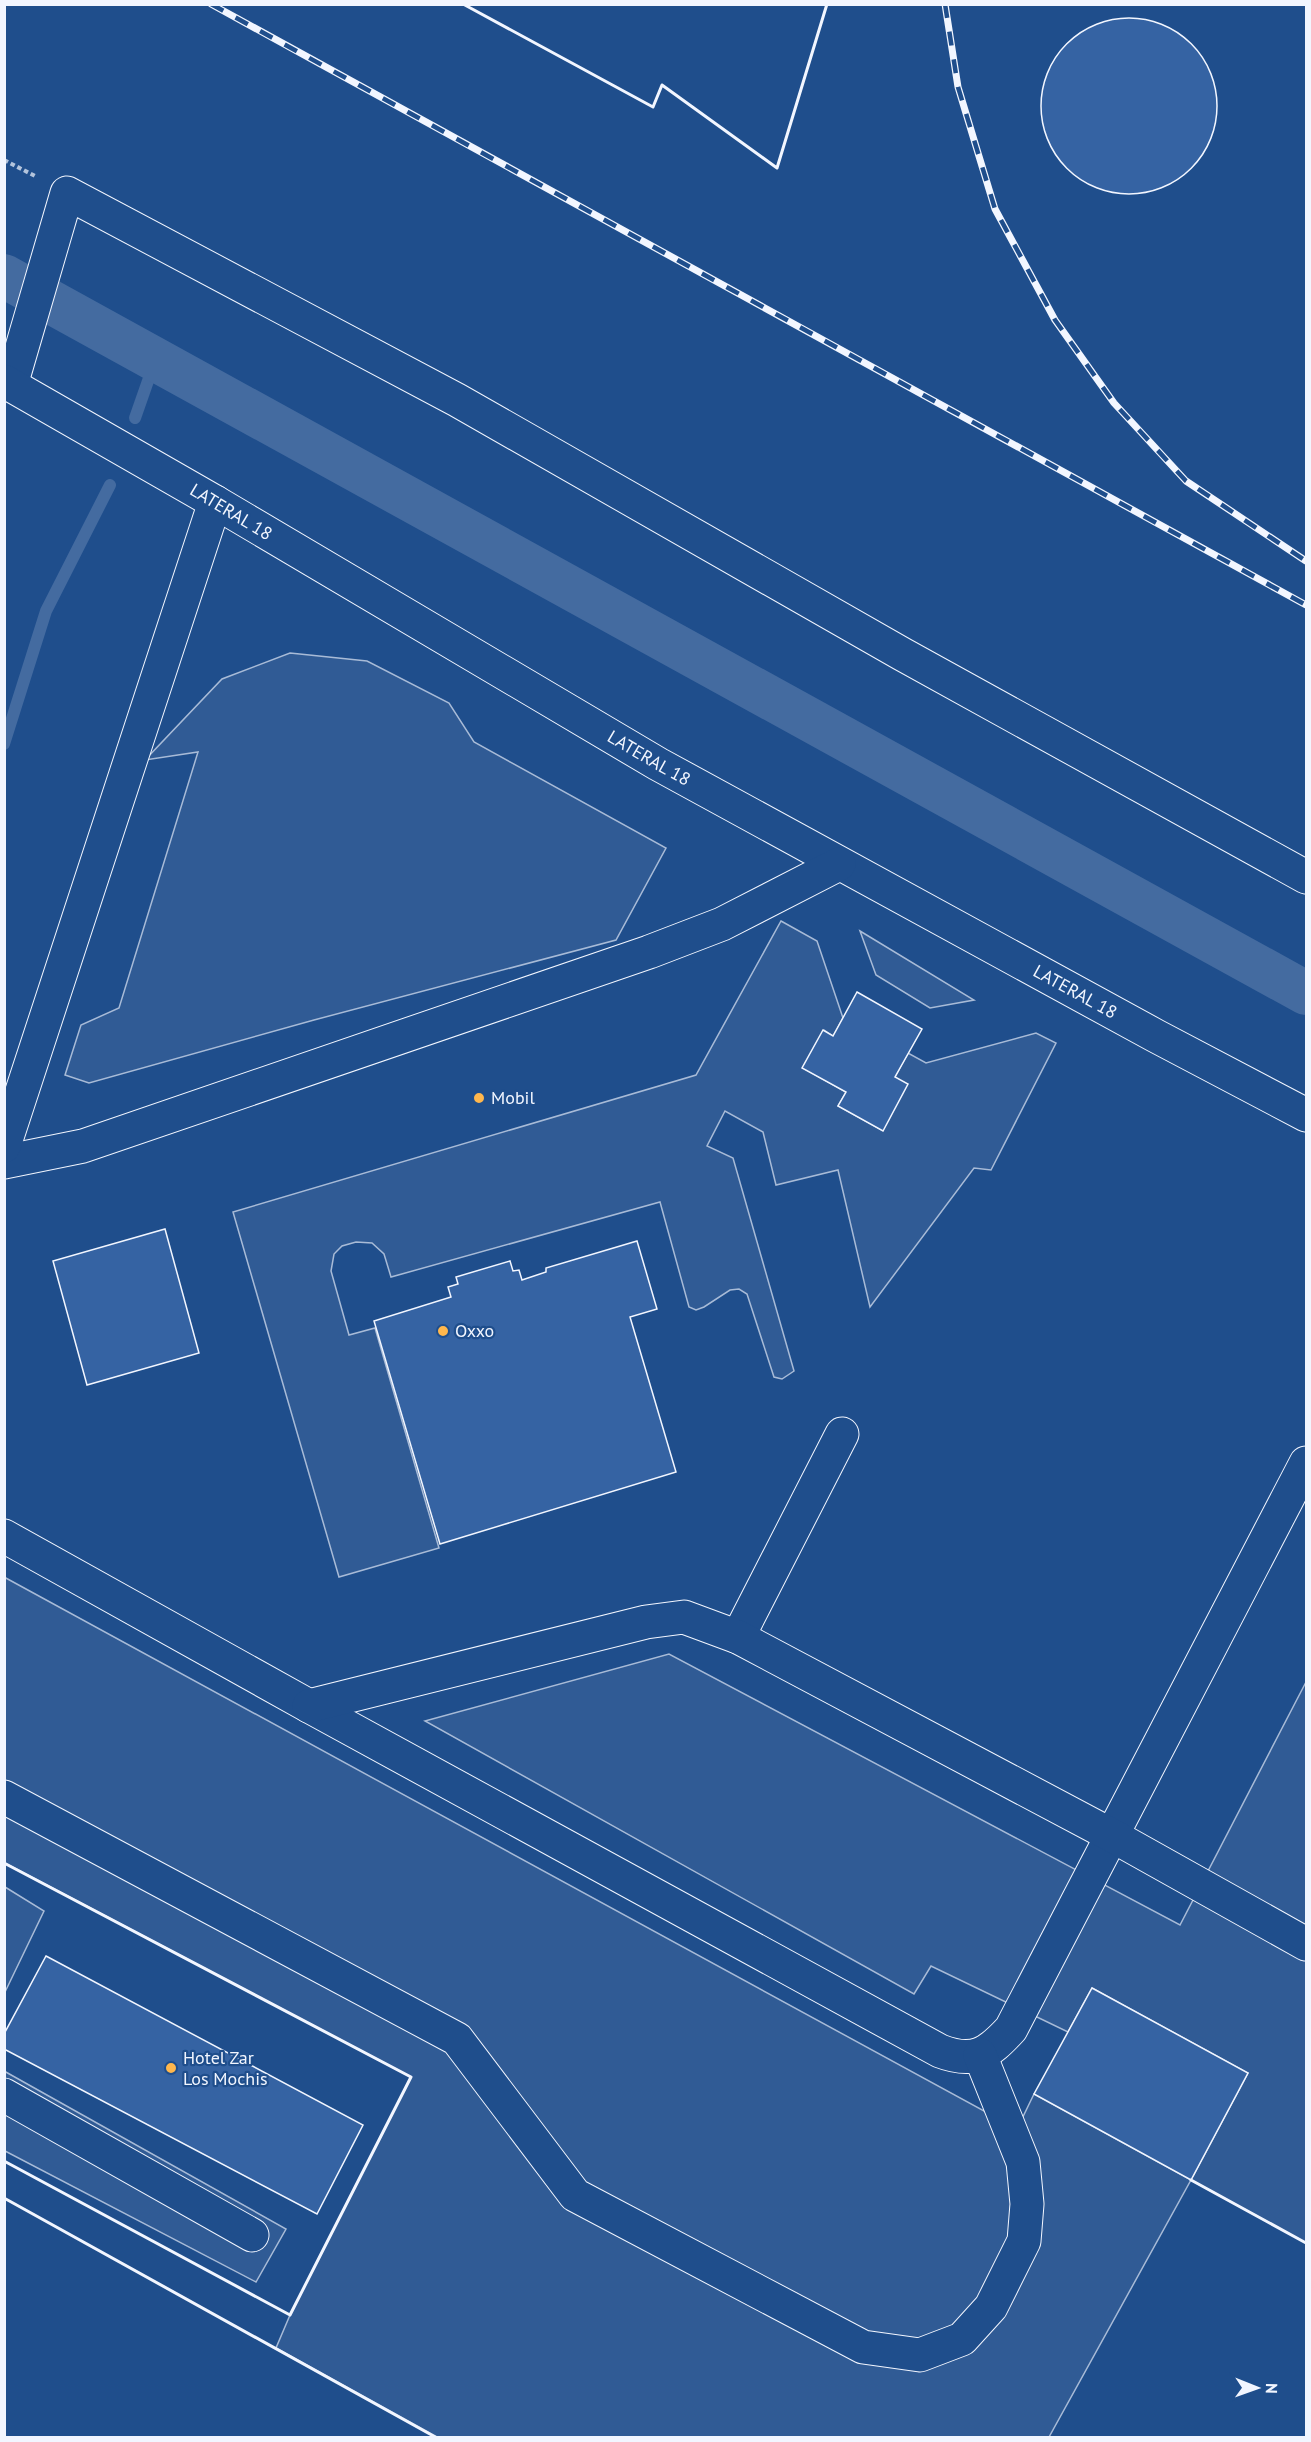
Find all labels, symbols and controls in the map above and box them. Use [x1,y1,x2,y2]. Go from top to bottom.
street label: LATERAL 18 [186,478,277,545]
street label: LATERAL 18 [604,725,695,791]
street label: LATERAL 18 [1029,959,1121,1024]
place label: Mobil [491,1086,535,1109]
marker: Mobil [472,1091,486,1105]
place label: Oxxo [455,1319,494,1342]
marker: Oxxo [436,1324,450,1338]
place label: Hotel Zar Los Mochis [183,2046,268,2090]
marker: Hotel Zar Los Mochis [164,2061,178,2075]
north arrow [1227,2358,1287,2418]
text: N [1262,2383,1282,2394]

